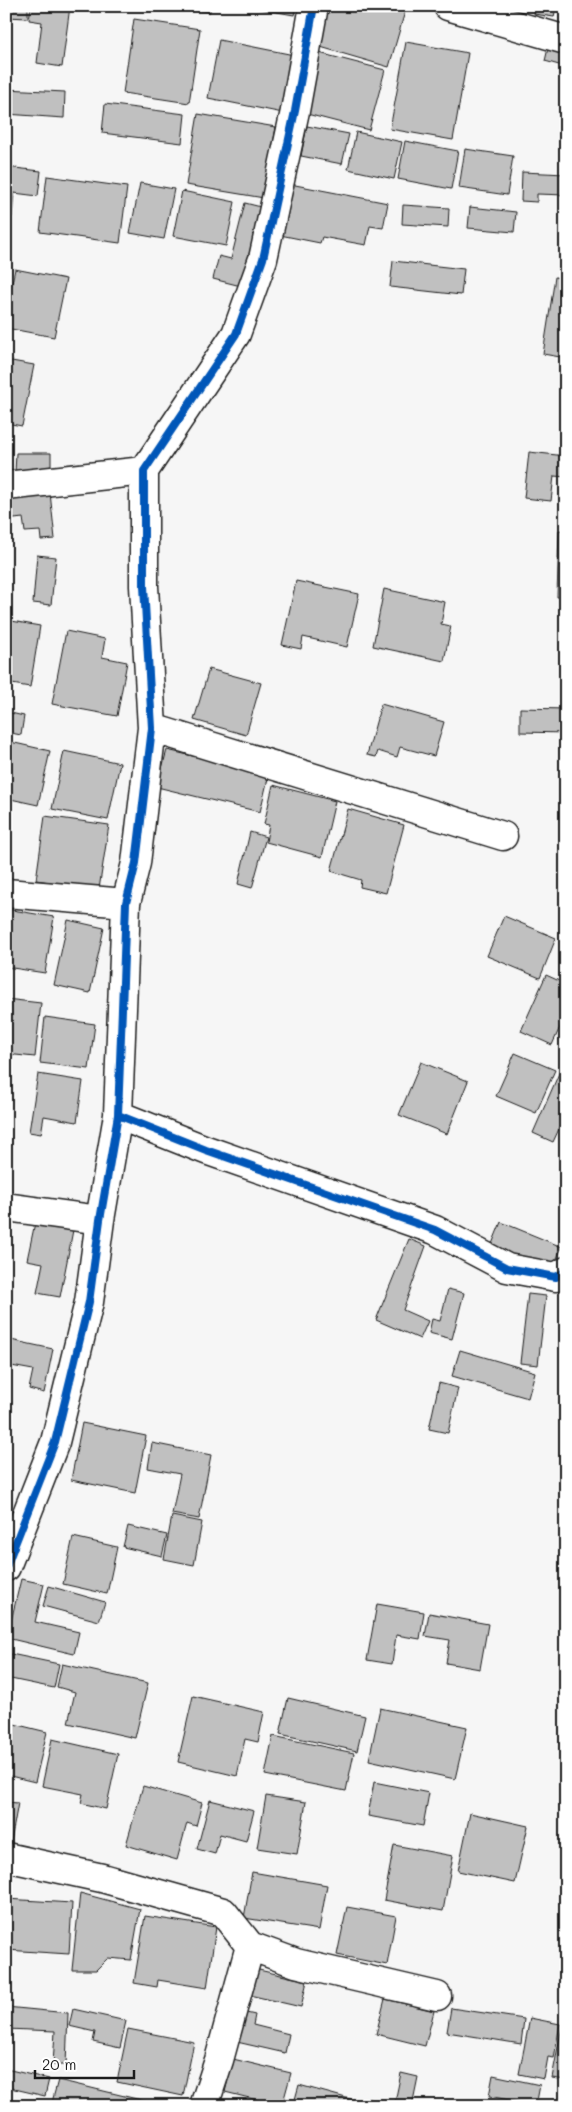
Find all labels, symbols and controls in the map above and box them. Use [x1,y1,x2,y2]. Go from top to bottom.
scale bar [35,2047,134,2079]
text: 20 m [42,2054,76,2074]

